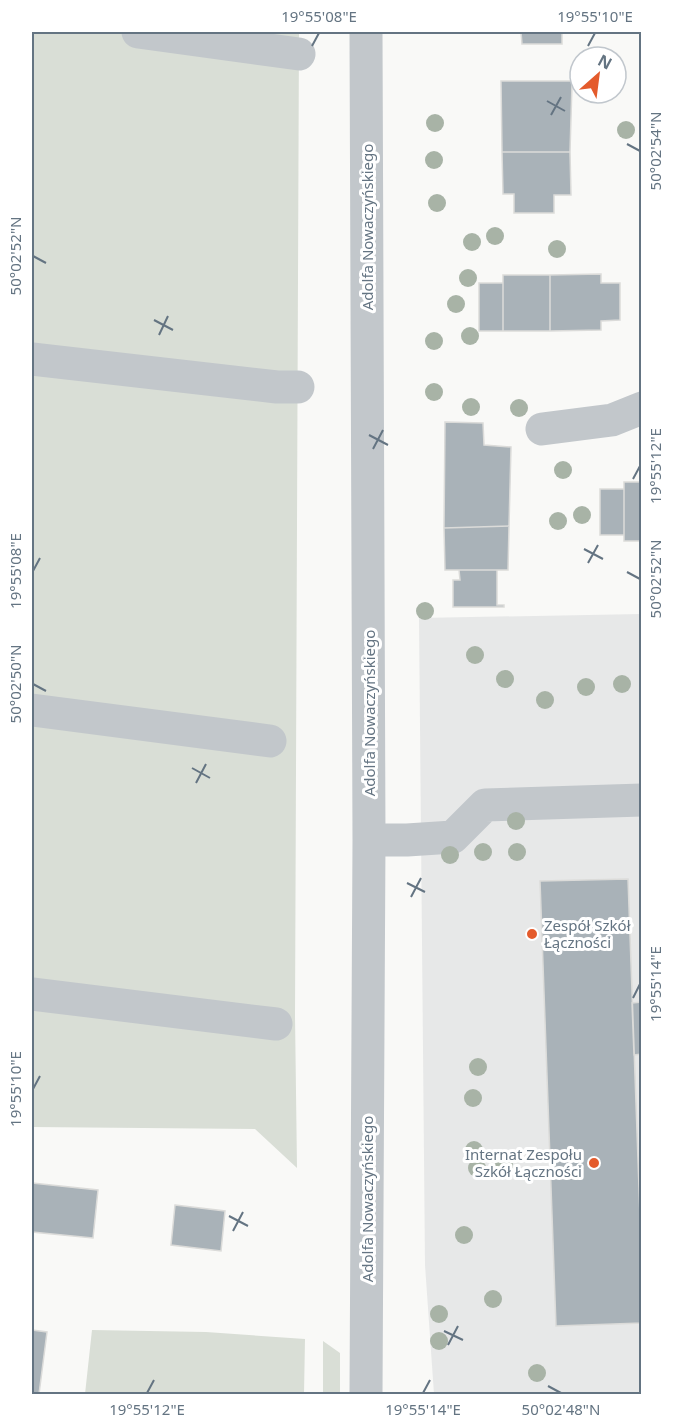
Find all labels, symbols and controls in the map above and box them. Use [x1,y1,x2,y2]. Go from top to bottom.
text: 19°55'08"E [281,6,357,26]
text: 19°55'10"E [557,6,633,26]
north arrow [568,45,628,105]
text: N [594,49,616,75]
text: 50°02'54"N [645,112,665,190]
street label: Adolfa Nowaczyńskiego [357,144,377,310]
text: 50°02'52"N [5,217,25,295]
text: 19°55'12"E [645,428,665,504]
text: 19°55'08"E [5,533,25,609]
text: 50°02'52"N [645,540,665,618]
street label: Adolfa Nowaczyńskiego [359,630,379,796]
text: 50°02'50"N [5,645,25,723]
place label: Zespół Szkół Łączności [544,915,631,952]
marker: Zespół Szkół Łączności [525,927,539,941]
text: 19°55'14"E [645,946,665,1022]
text: 19°55'10"E [5,1051,25,1127]
street label: Adolfa Nowaczyńskiego [357,1116,377,1282]
place label: Internat Zespołu Szkół Łączności [465,1144,582,1181]
marker: Internat Zespołu Szkół Łączności [587,1156,601,1170]
text: 19°55'12"E [109,1399,185,1419]
text: 19°55'14"E [385,1399,461,1419]
text: 50°02'48"N [522,1399,600,1419]

